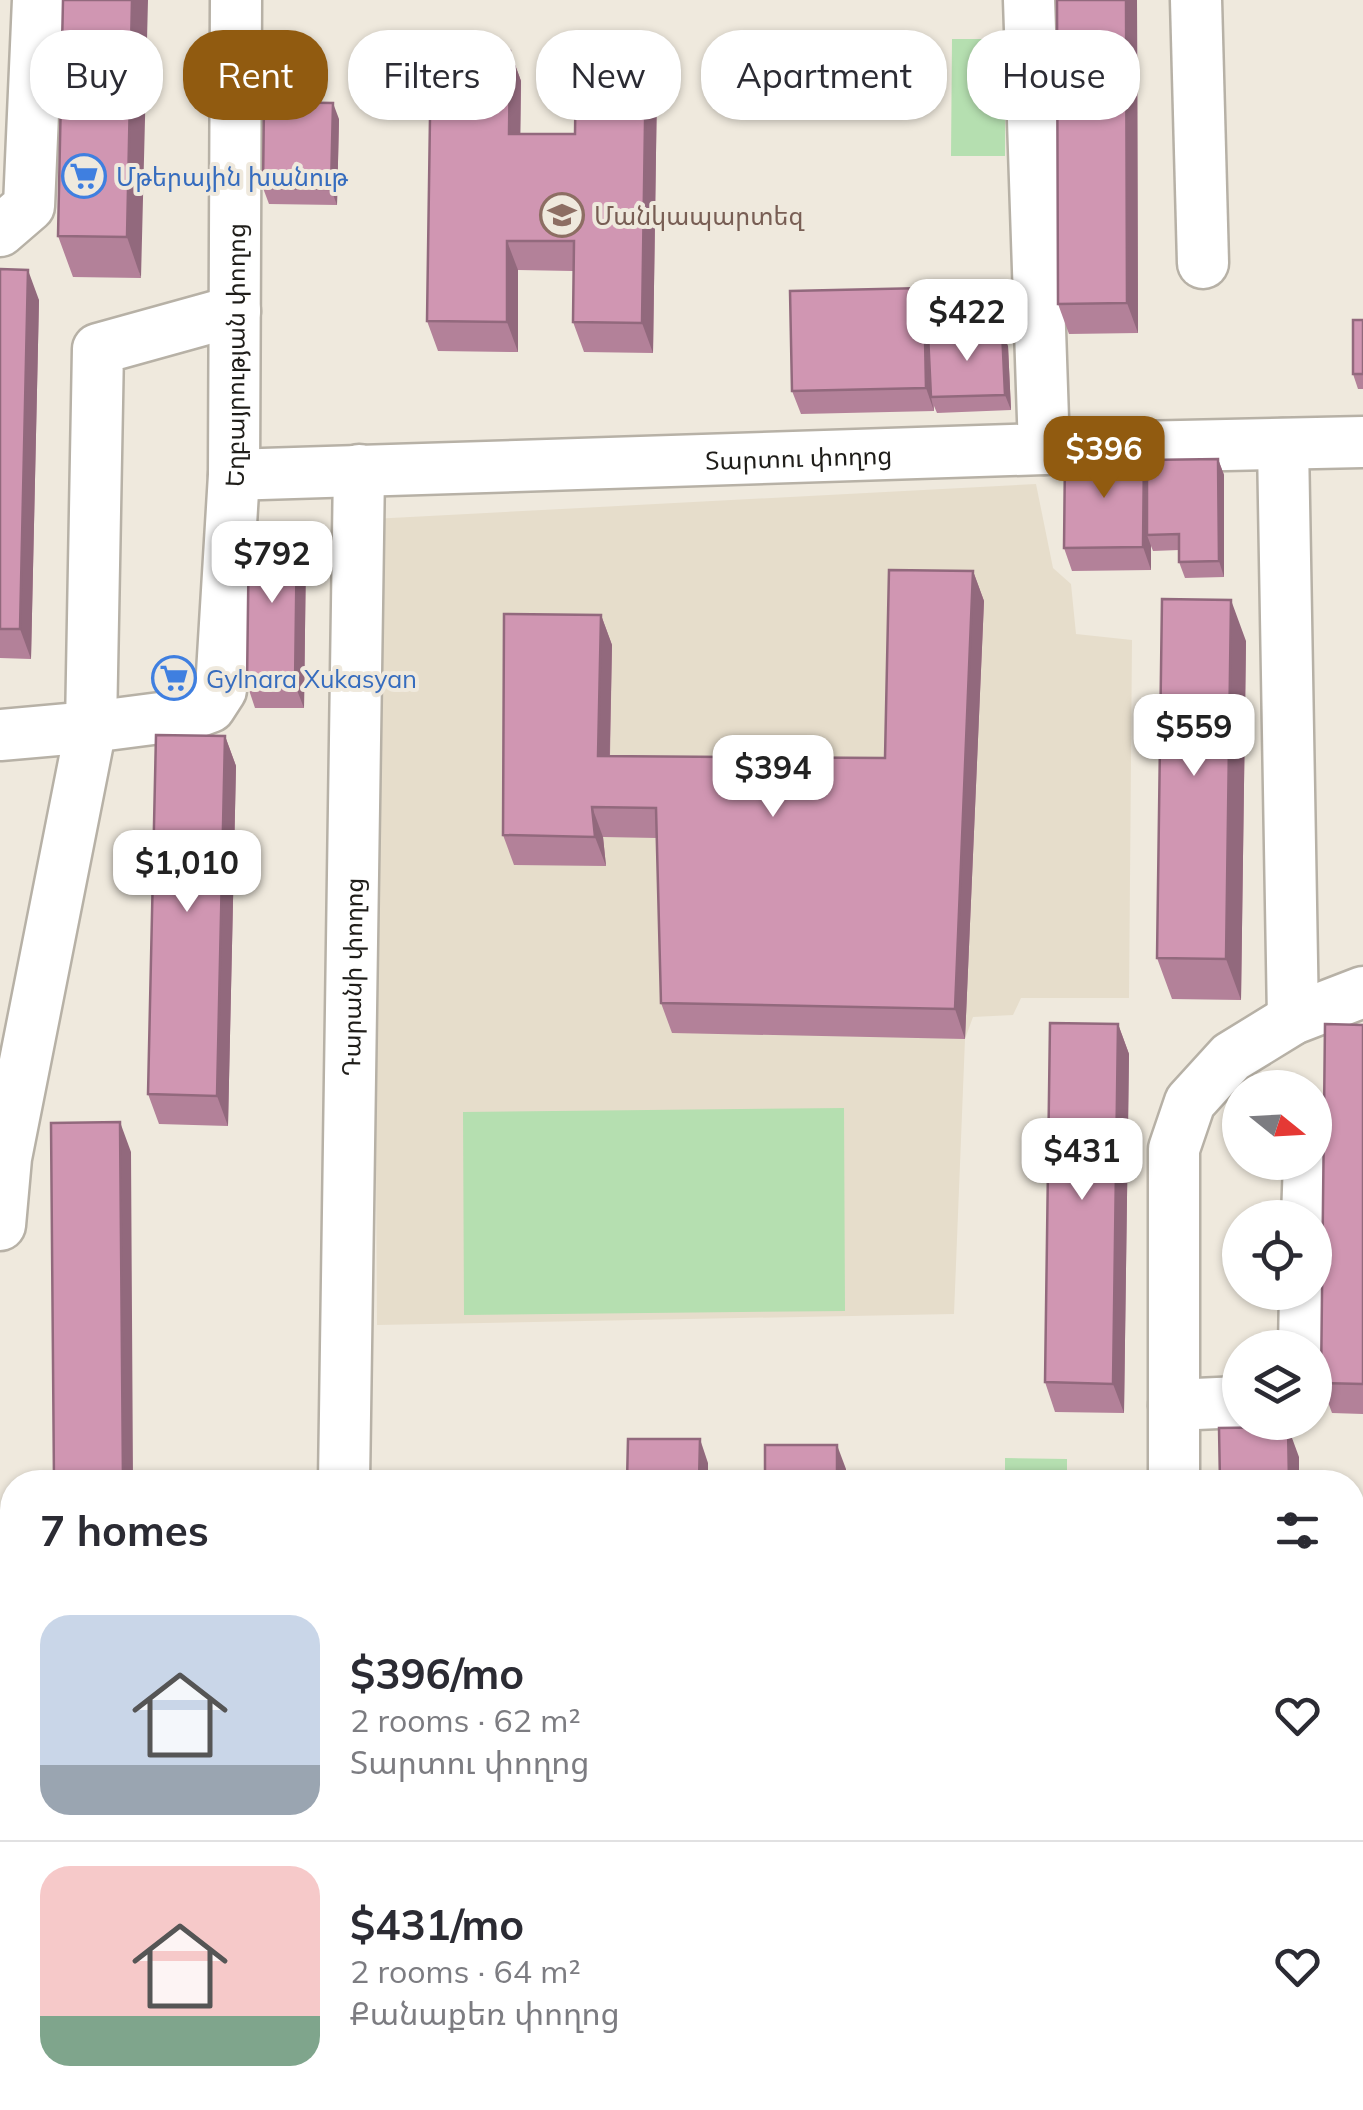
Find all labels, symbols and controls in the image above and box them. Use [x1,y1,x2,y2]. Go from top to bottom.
chip: Buy [30,30,163,120]
chip: Rent [183,30,328,120]
chip: Filters [348,30,516,120]
chip: New [536,30,681,120]
chip: Apartment [701,30,947,120]
chip: House [967,30,1140,120]
supermarket icon: Մթերային խանութ [61,153,107,199]
place label: Մթերային խանութ [116,161,349,192]
school or university icon: Մանկապարտեզ [539,192,585,238]
place label: Մանկապարտեզ [594,200,804,231]
street label: Եղբայրության փողոց [218,223,251,488]
pin: $422 [908,279,1026,364]
text: $422 [929,291,1005,331]
pin: $396 [1045,416,1163,501]
text: $396 [1066,428,1142,468]
street label: Տարտու փողոց [705,438,893,475]
pin: $792 [213,521,331,606]
text: $792 [234,533,310,573]
supermarket icon: Gylnara Xukasyan [151,655,197,701]
place label: Gylnara Xukasyan [206,663,417,694]
pin: $559 [1135,694,1253,779]
text: $559 [1156,706,1232,746]
pin: $394 [714,735,832,820]
text: $394 [735,747,811,787]
pin: $1,010 [106,830,268,915]
text: $1,010 [135,842,239,882]
street label: Դարանի փողոց [335,877,368,1077]
north arrow [1222,1070,1332,1180]
map controls [1222,1070,1332,1440]
pin: $431 [1023,1118,1141,1203]
text: $431 [1044,1130,1120,1170]
button: locate [1222,1200,1332,1310]
button: layers [1222,1330,1332,1440]
icon: filters [1270,1503,1325,1558]
text: 7 homes [40,1504,209,1557]
text: $396/mo [350,1647,524,1700]
icon: home [120,1655,240,1775]
icon: heart [1270,1688,1325,1743]
text: 2 rooms · 62 m² [350,1700,581,1740]
text: Տարտու փողոց [350,1742,589,1782]
text: $431/mo [350,1898,524,1951]
icon: home [120,1906,240,2026]
icon: heart [1270,1939,1325,1994]
text: 2 rooms · 64 m² [350,1951,581,1991]
text: Քանաքեռ փողոց [350,1993,620,2033]

